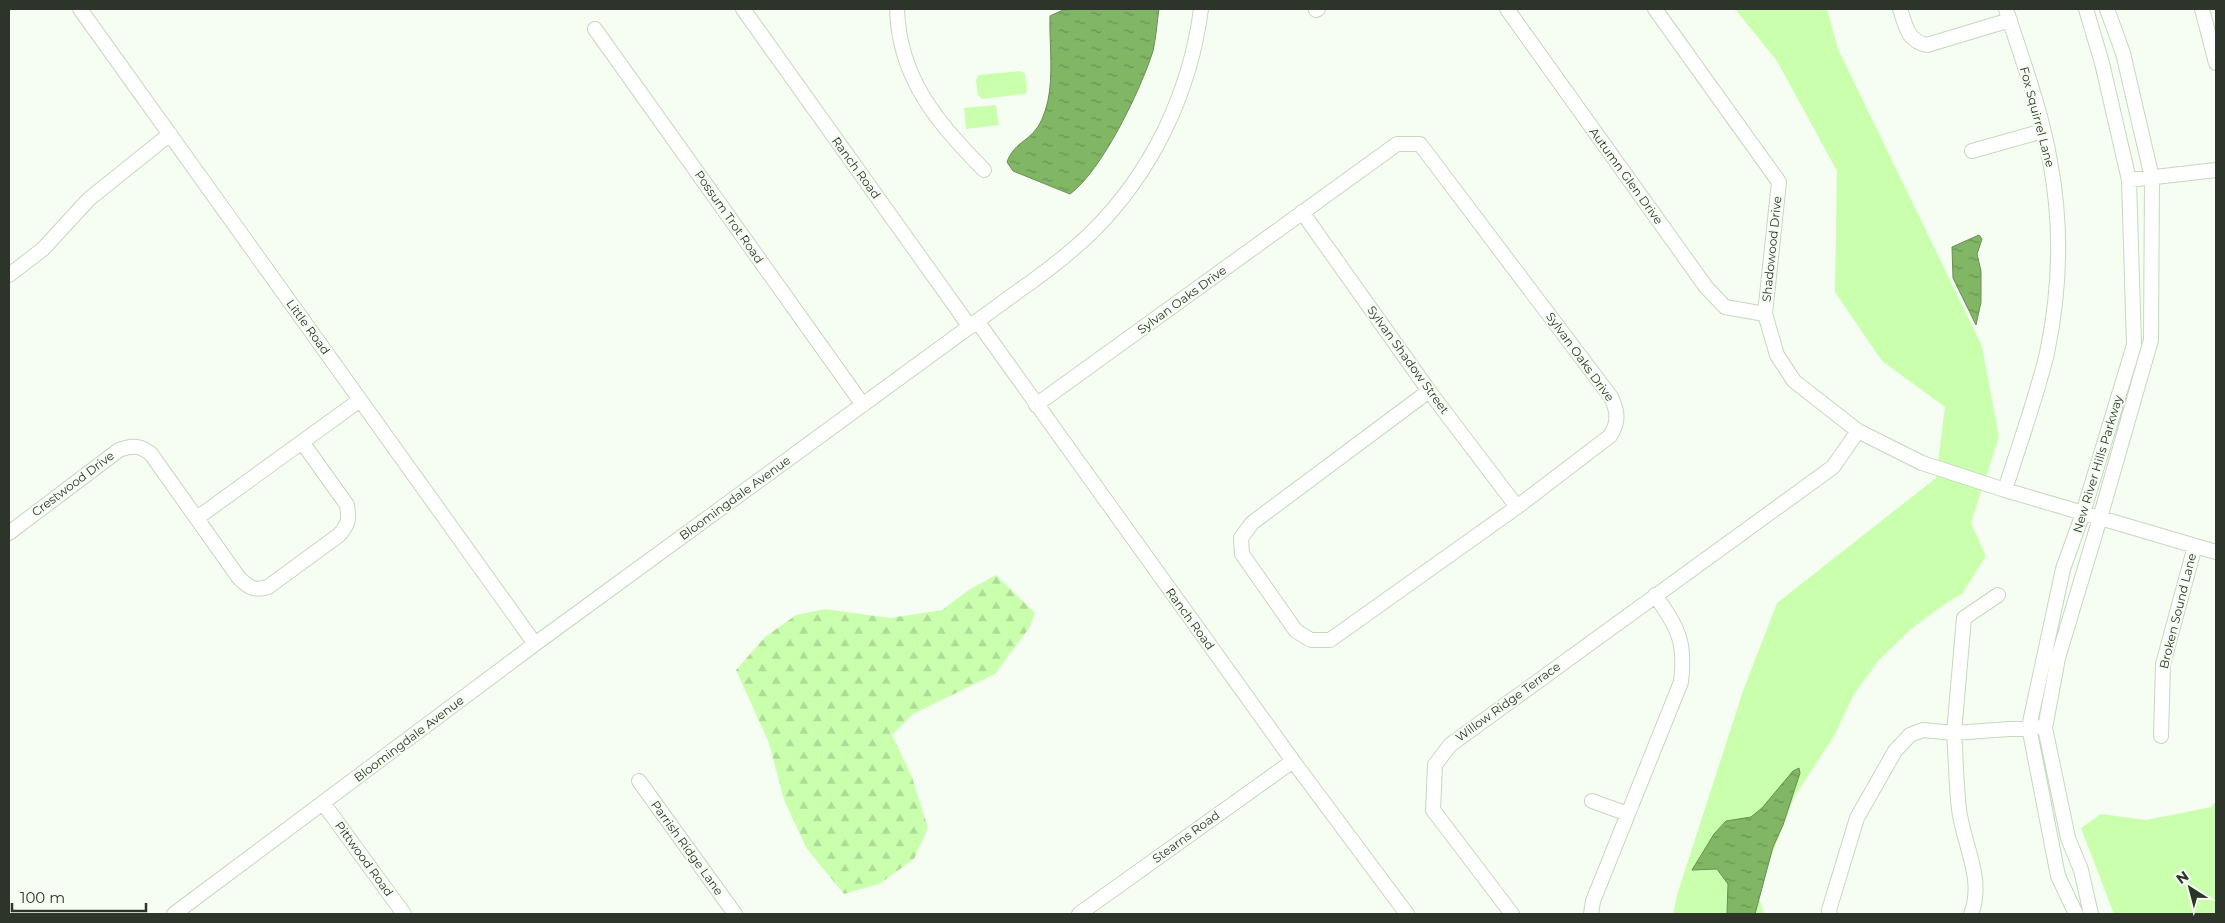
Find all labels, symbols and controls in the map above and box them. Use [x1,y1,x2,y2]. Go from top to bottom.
street label: Fox Squirrel Lane [2017,65,2058,169]
street label: Autumn Glen Drive [1586,124,1667,227]
street label: Ranch Road [829,134,884,202]
street label: Possum Trot Road [692,167,767,266]
street label: Shadowood Drive [1758,195,1785,303]
street label: Sylvan Oaks Drive [1134,262,1229,337]
street label: Little Road [283,296,334,357]
street label: Sylvan Shadow Street [1364,303,1453,417]
street label: Sylvan Oaks Drive [1543,309,1618,404]
street label: New River Hills Parkway [2069,393,2126,535]
street label: Crestwood Drive [29,448,117,519]
street label: Bloomingdale Avenue [676,452,793,543]
street label: Broken Sound Lane [2156,552,2199,670]
street label: Ranch Road [1163,585,1218,653]
street label: Willow Ridge Terrace [1452,658,1563,745]
street label: Bloomingdale Avenue [351,692,467,785]
street label: Parrish Ridge Lane [648,797,727,898]
street label: Stearns Road [1149,807,1222,866]
street label: Pittwood Road [332,818,397,899]
north arrow [2165,863,2215,913]
text: N [2172,867,2192,888]
scale bar [12,880,146,912]
text: 100 m [20,888,65,907]

